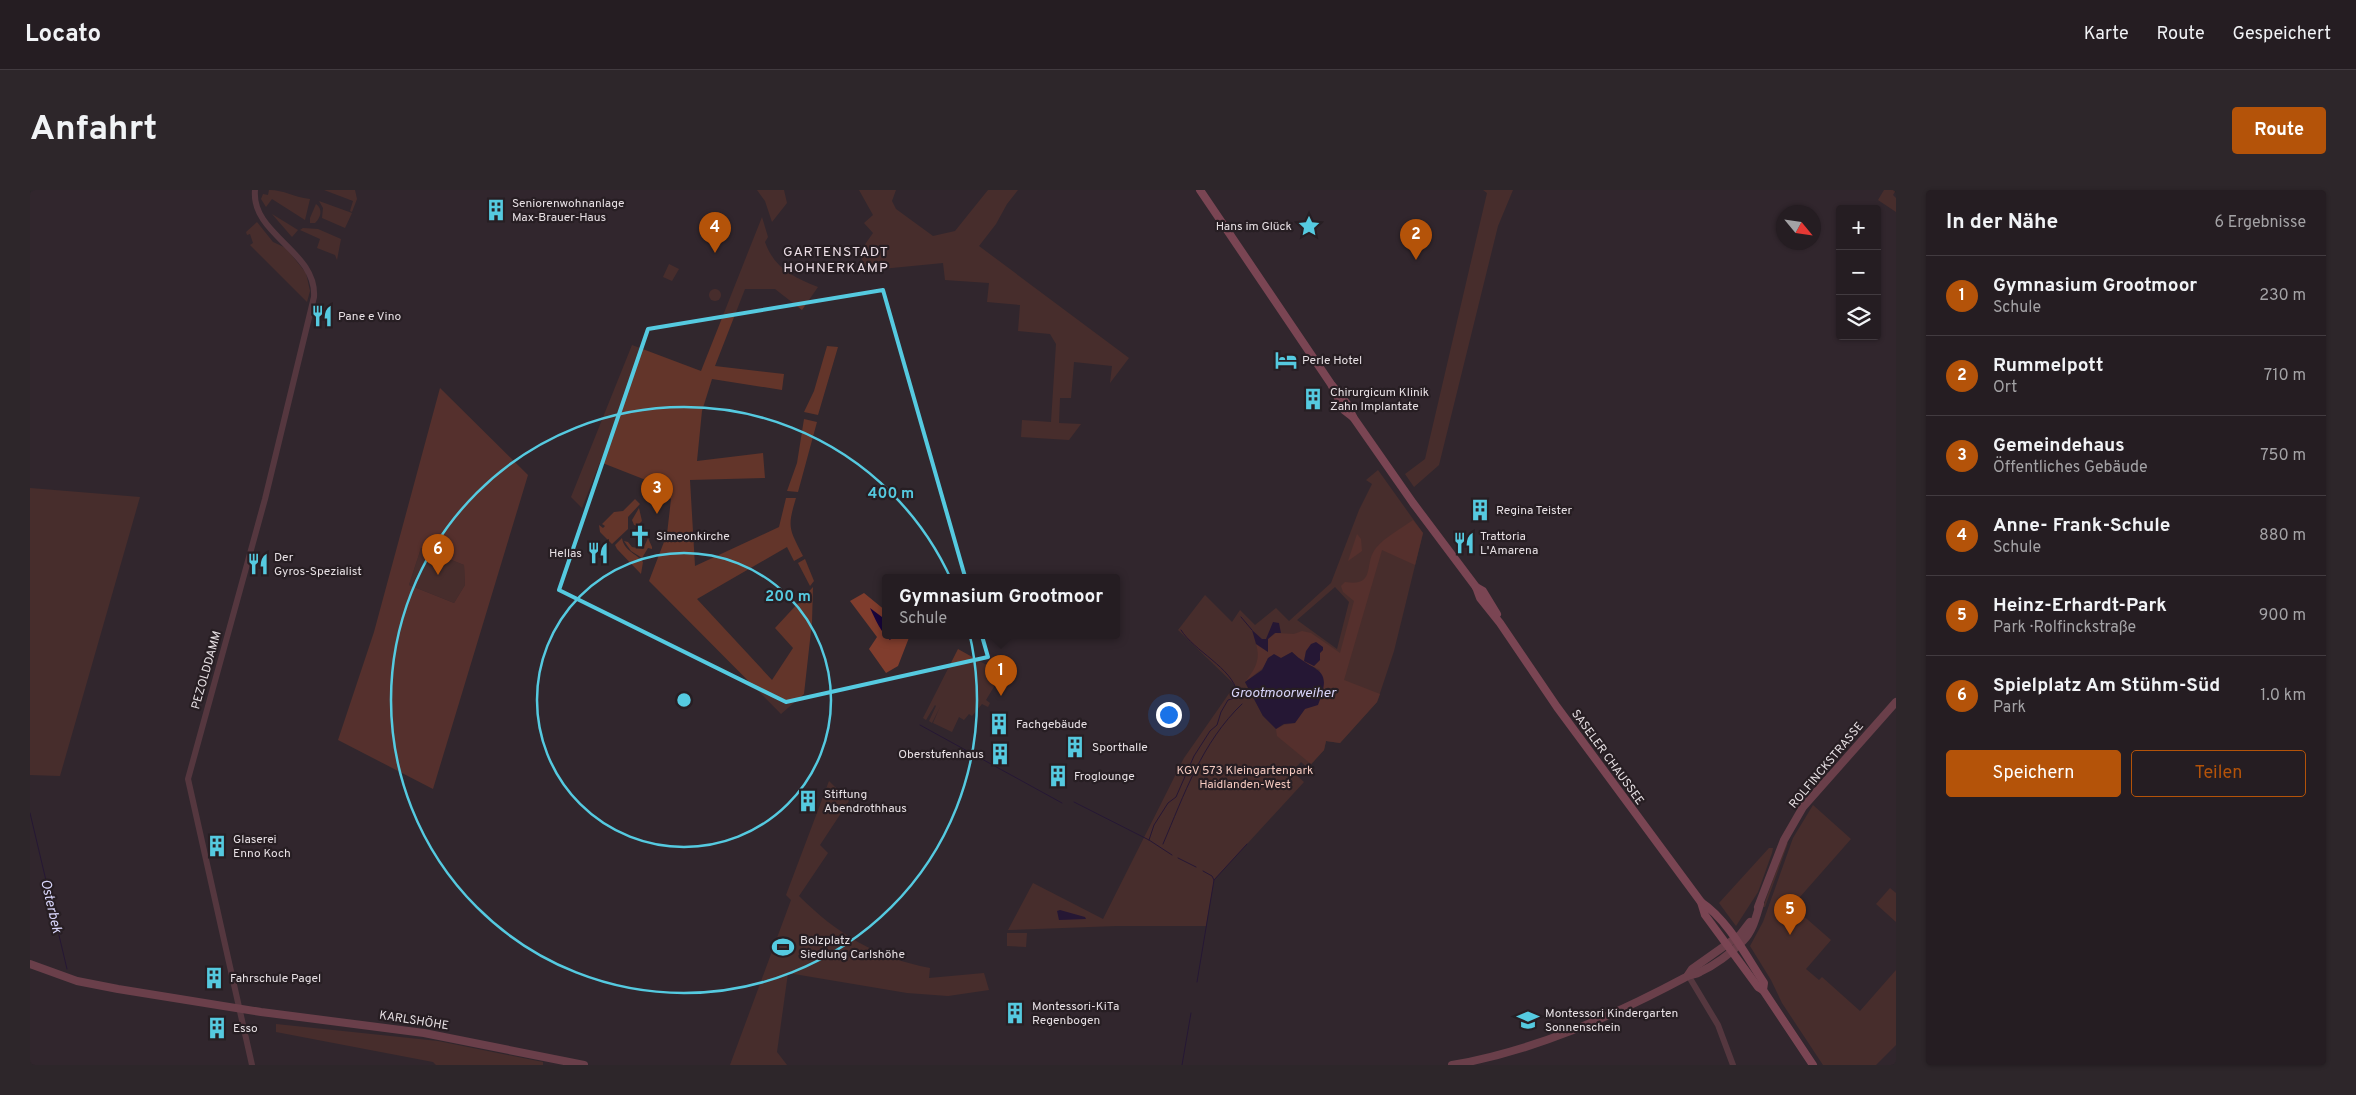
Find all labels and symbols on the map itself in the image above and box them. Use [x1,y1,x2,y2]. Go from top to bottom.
place label: Seniorenwohnanlage Max-Brauer-Haus [512,196,624,226]
building icon: Seniorenwohnanlage Max-Brauer-Haus [483,197,509,223]
north arrow [1776,205,1821,250]
pin: 4 [699,212,731,253]
place icon: Hans im Glück [1296,213,1322,239]
place label: Hans im Glück [1216,219,1292,235]
pin: 2 [1400,219,1432,260]
district label: GARTENSTADT HOHNERKAMP [783,244,889,277]
restaurant icon: Pane e Vino [309,303,335,329]
place label: Pane e Vino [338,309,402,325]
hotel icon: Perle Hotel [1273,347,1299,373]
place label: Perle Hotel [1302,353,1362,369]
place label: Chirurgicum Klinik Zahn Implantate [1330,385,1429,415]
building icon: Chirurgicum Klinik Zahn Implantate [1300,386,1326,412]
pin: 3 [641,473,673,514]
text: 400 m [868,485,914,504]
building icon: Regina Teister [1467,497,1493,523]
place label: Regina Teister [1496,503,1573,519]
church icon: Simeonkirche [627,523,653,549]
place label: Simeonkirche [656,529,730,545]
place label: Trattoria L'Amarena [1480,529,1538,559]
restaurant icon: Trattoria L'Amarena [1451,530,1477,556]
pin: 6 [422,534,454,575]
restaurant icon: Hellas [585,540,611,566]
place label: Hellas [549,546,582,562]
place label: Der Gyros-Spezialist [274,550,362,580]
restaurant icon: Der Gyros-Spezialist [245,551,271,577]
text: 200 m [765,588,811,607]
street label: PEZOLDDAMM [188,629,226,711]
pin: 1 [985,655,1017,696]
water label: Grootmoorweiher [1230,685,1337,702]
centre of rings [675,691,693,709]
your location [1156,702,1182,728]
street label: SASELER CHAUSSEE [1567,707,1647,808]
building icon: Fachgebäude [986,711,1012,737]
place label: Fachgebäude [1016,717,1087,733]
street label: ROLFINCKSTRASSE [1786,719,1868,812]
building icon: Sporthalle [1062,734,1088,760]
place label: Sporthalle [1092,740,1148,756]
building icon: Oberstufenhaus [987,741,1013,767]
place label: Oberstufenhaus [898,747,984,763]
building icon: Froglounge [1045,763,1071,789]
park label: KGV 573 Kleingartenpark Haidlanden-West [1177,763,1313,793]
place label: Froglounge [1074,769,1135,785]
place label: Stiftung Abendrothhaus [824,787,907,817]
building icon: Stiftung Abendrothhaus [795,788,821,814]
place label: Glaserei Enno Koch [233,832,291,862]
building icon: Glaserei Enno Koch [204,833,230,859]
water label: Osterbek [36,878,65,936]
pin: 5 [1774,894,1806,935]
place label: Bolzplatz Siedlung Carlshöhe [800,933,905,963]
sports icon: Bolzplatz Siedlung Carlshöhe [770,934,796,960]
building icon: Fahrschule Pagel [201,965,227,991]
place label: Fahrschule Pagel [230,971,321,987]
place label: Montessori-KiTa Regenbogen [1032,999,1119,1029]
building icon: Montessori-KiTa Regenbogen [1002,1000,1028,1026]
place label: Montessori Kindergarten Sonnenschein [1545,1006,1678,1036]
school or university icon: Montessori Kindergarten Sonnenschein [1515,1007,1541,1033]
street label: KARLSHÖHE [378,1008,450,1034]
building icon: Esso [204,1015,230,1041]
place label: Esso [233,1021,258,1037]

